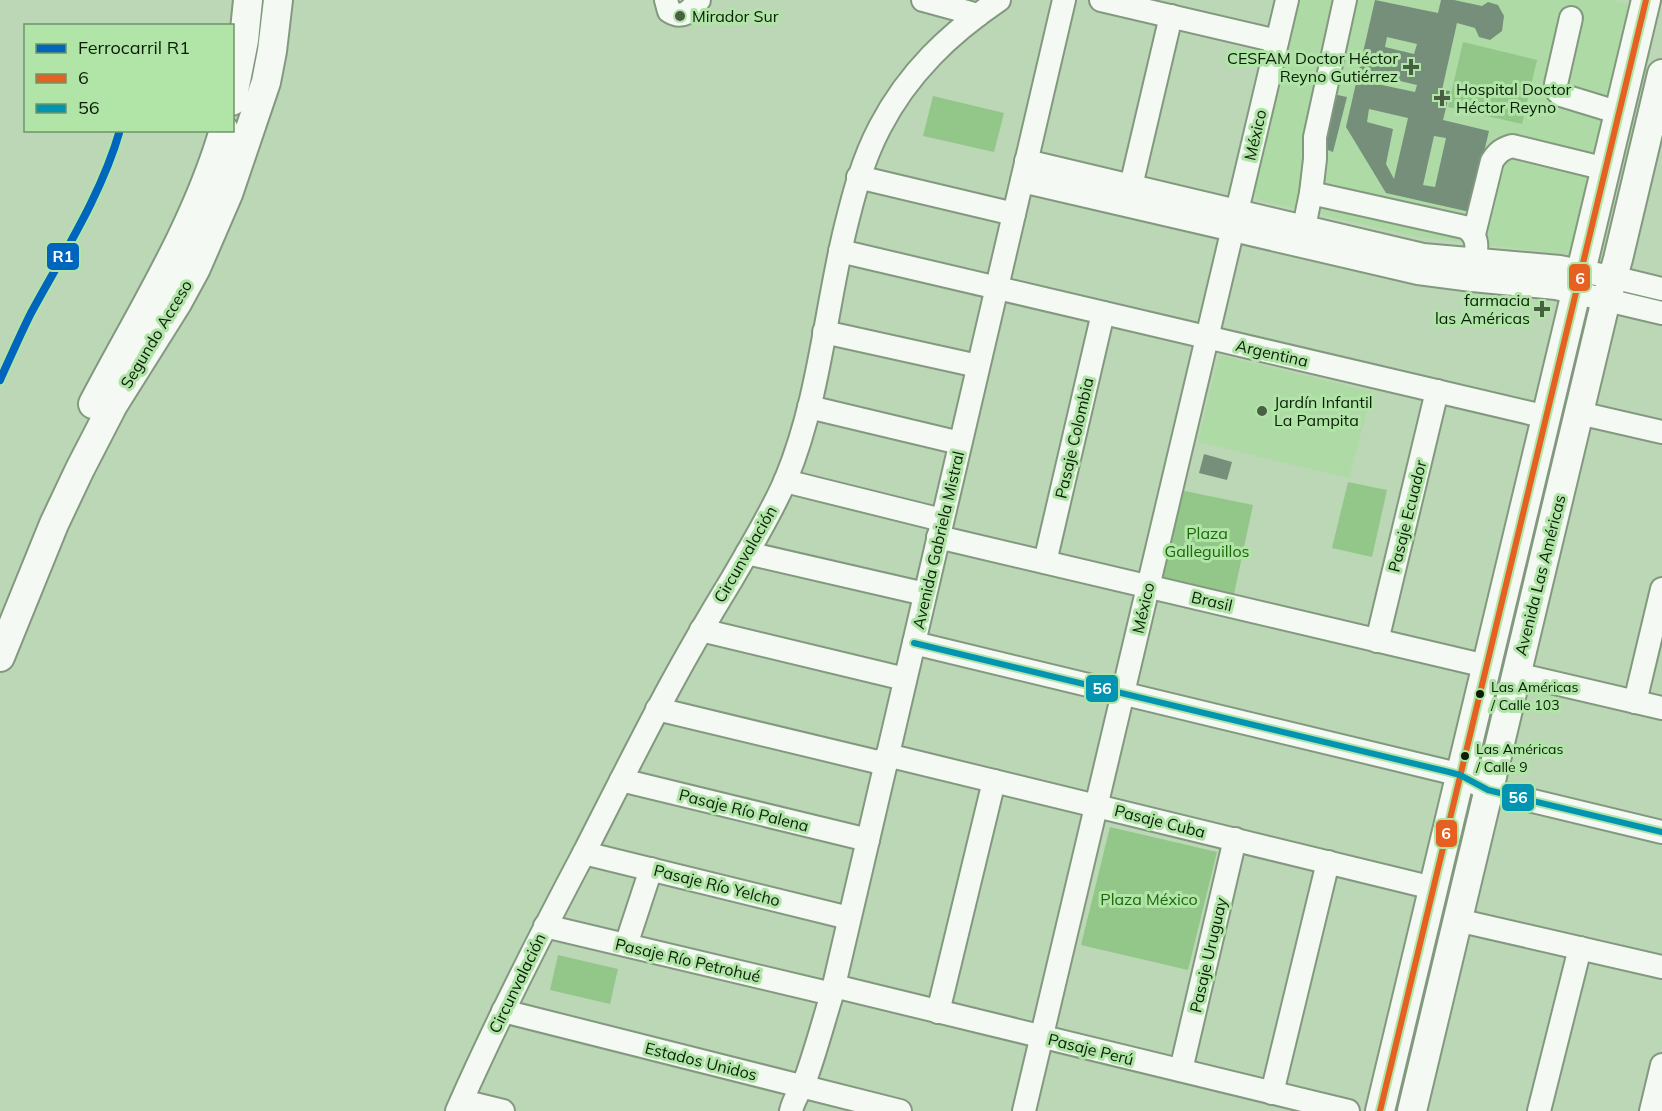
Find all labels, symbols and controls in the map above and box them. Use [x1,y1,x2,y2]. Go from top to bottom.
place label: Mirador Sur [692,6,779,26]
marker: Mirador Sur [673,9,687,23]
legend [24,24,234,132]
text: Ferrocarril R1 [78,36,190,59]
place label: CESFAM Doctor Héctor Reyno Gutiérrez [1227,48,1398,86]
marker: CESFAM Doctor Héctor Reyno Gutiérrez [1402,58,1420,76]
text: 6 [78,66,89,89]
place label: Hospital Doctor Héctor Reyno [1456,79,1572,117]
marker: Hospital Doctor Héctor Reyno [1433,89,1451,107]
text: 56 [78,96,100,119]
street label: México [1239,108,1271,162]
line badge: R1 [46,242,80,271]
text: R1 [53,246,73,266]
line badge: 6 [1568,263,1591,292]
text: 6 [1575,268,1585,288]
street label: Segundo Acceso [116,276,196,392]
place label: farmacia las Américas [1435,290,1530,328]
marker: farmacia las Américas [1535,302,1549,316]
street label: Argentina [1234,335,1310,371]
street label: Pasaje Colombia [1050,376,1098,500]
place label: Jardín Infantil La Pampita [1274,392,1373,430]
marker: Jardín Infantil La Pampita [1255,404,1269,418]
street label: Avenida Gabriela Mistral [908,449,968,631]
street label: Pasaje Ecuador [1383,458,1431,574]
street label: Avenida Las Américas [1510,493,1570,657]
street label: Circunvalación [709,502,781,606]
park label: Plaza Galleguillos [1165,523,1250,561]
street label: México [1127,581,1159,635]
street label: Brasil [1189,587,1235,615]
line badge: 56 [1085,674,1119,703]
text: 56 [1092,678,1112,698]
place label: Las Américas / Calle 103 [1490,678,1579,714]
marker: Las Américas / Calle 103 [1474,688,1486,700]
place label: Las Américas / Calle 9 [1475,740,1564,776]
marker: Las Américas / Calle 9 [1459,750,1471,762]
line badge: 56 [1501,783,1535,812]
street label: Pasaje Río Palena [677,784,811,836]
text: 56 [1508,787,1528,807]
street label: Pasaje Cuba [1112,800,1208,842]
line badge: 6 [1435,819,1458,848]
text: 6 [1441,823,1451,843]
street label: Pasaje Río Yelcho [652,860,782,910]
park label: Plaza México [1100,889,1198,909]
street label: Pasaje Uruguay [1185,895,1231,1014]
street label: Circunvalación [484,930,550,1036]
street label: Pasaje Río Petrohué [613,934,763,986]
street label: Pasaje Perú [1046,1029,1136,1069]
street label: Estados Unidos [643,1037,759,1085]

